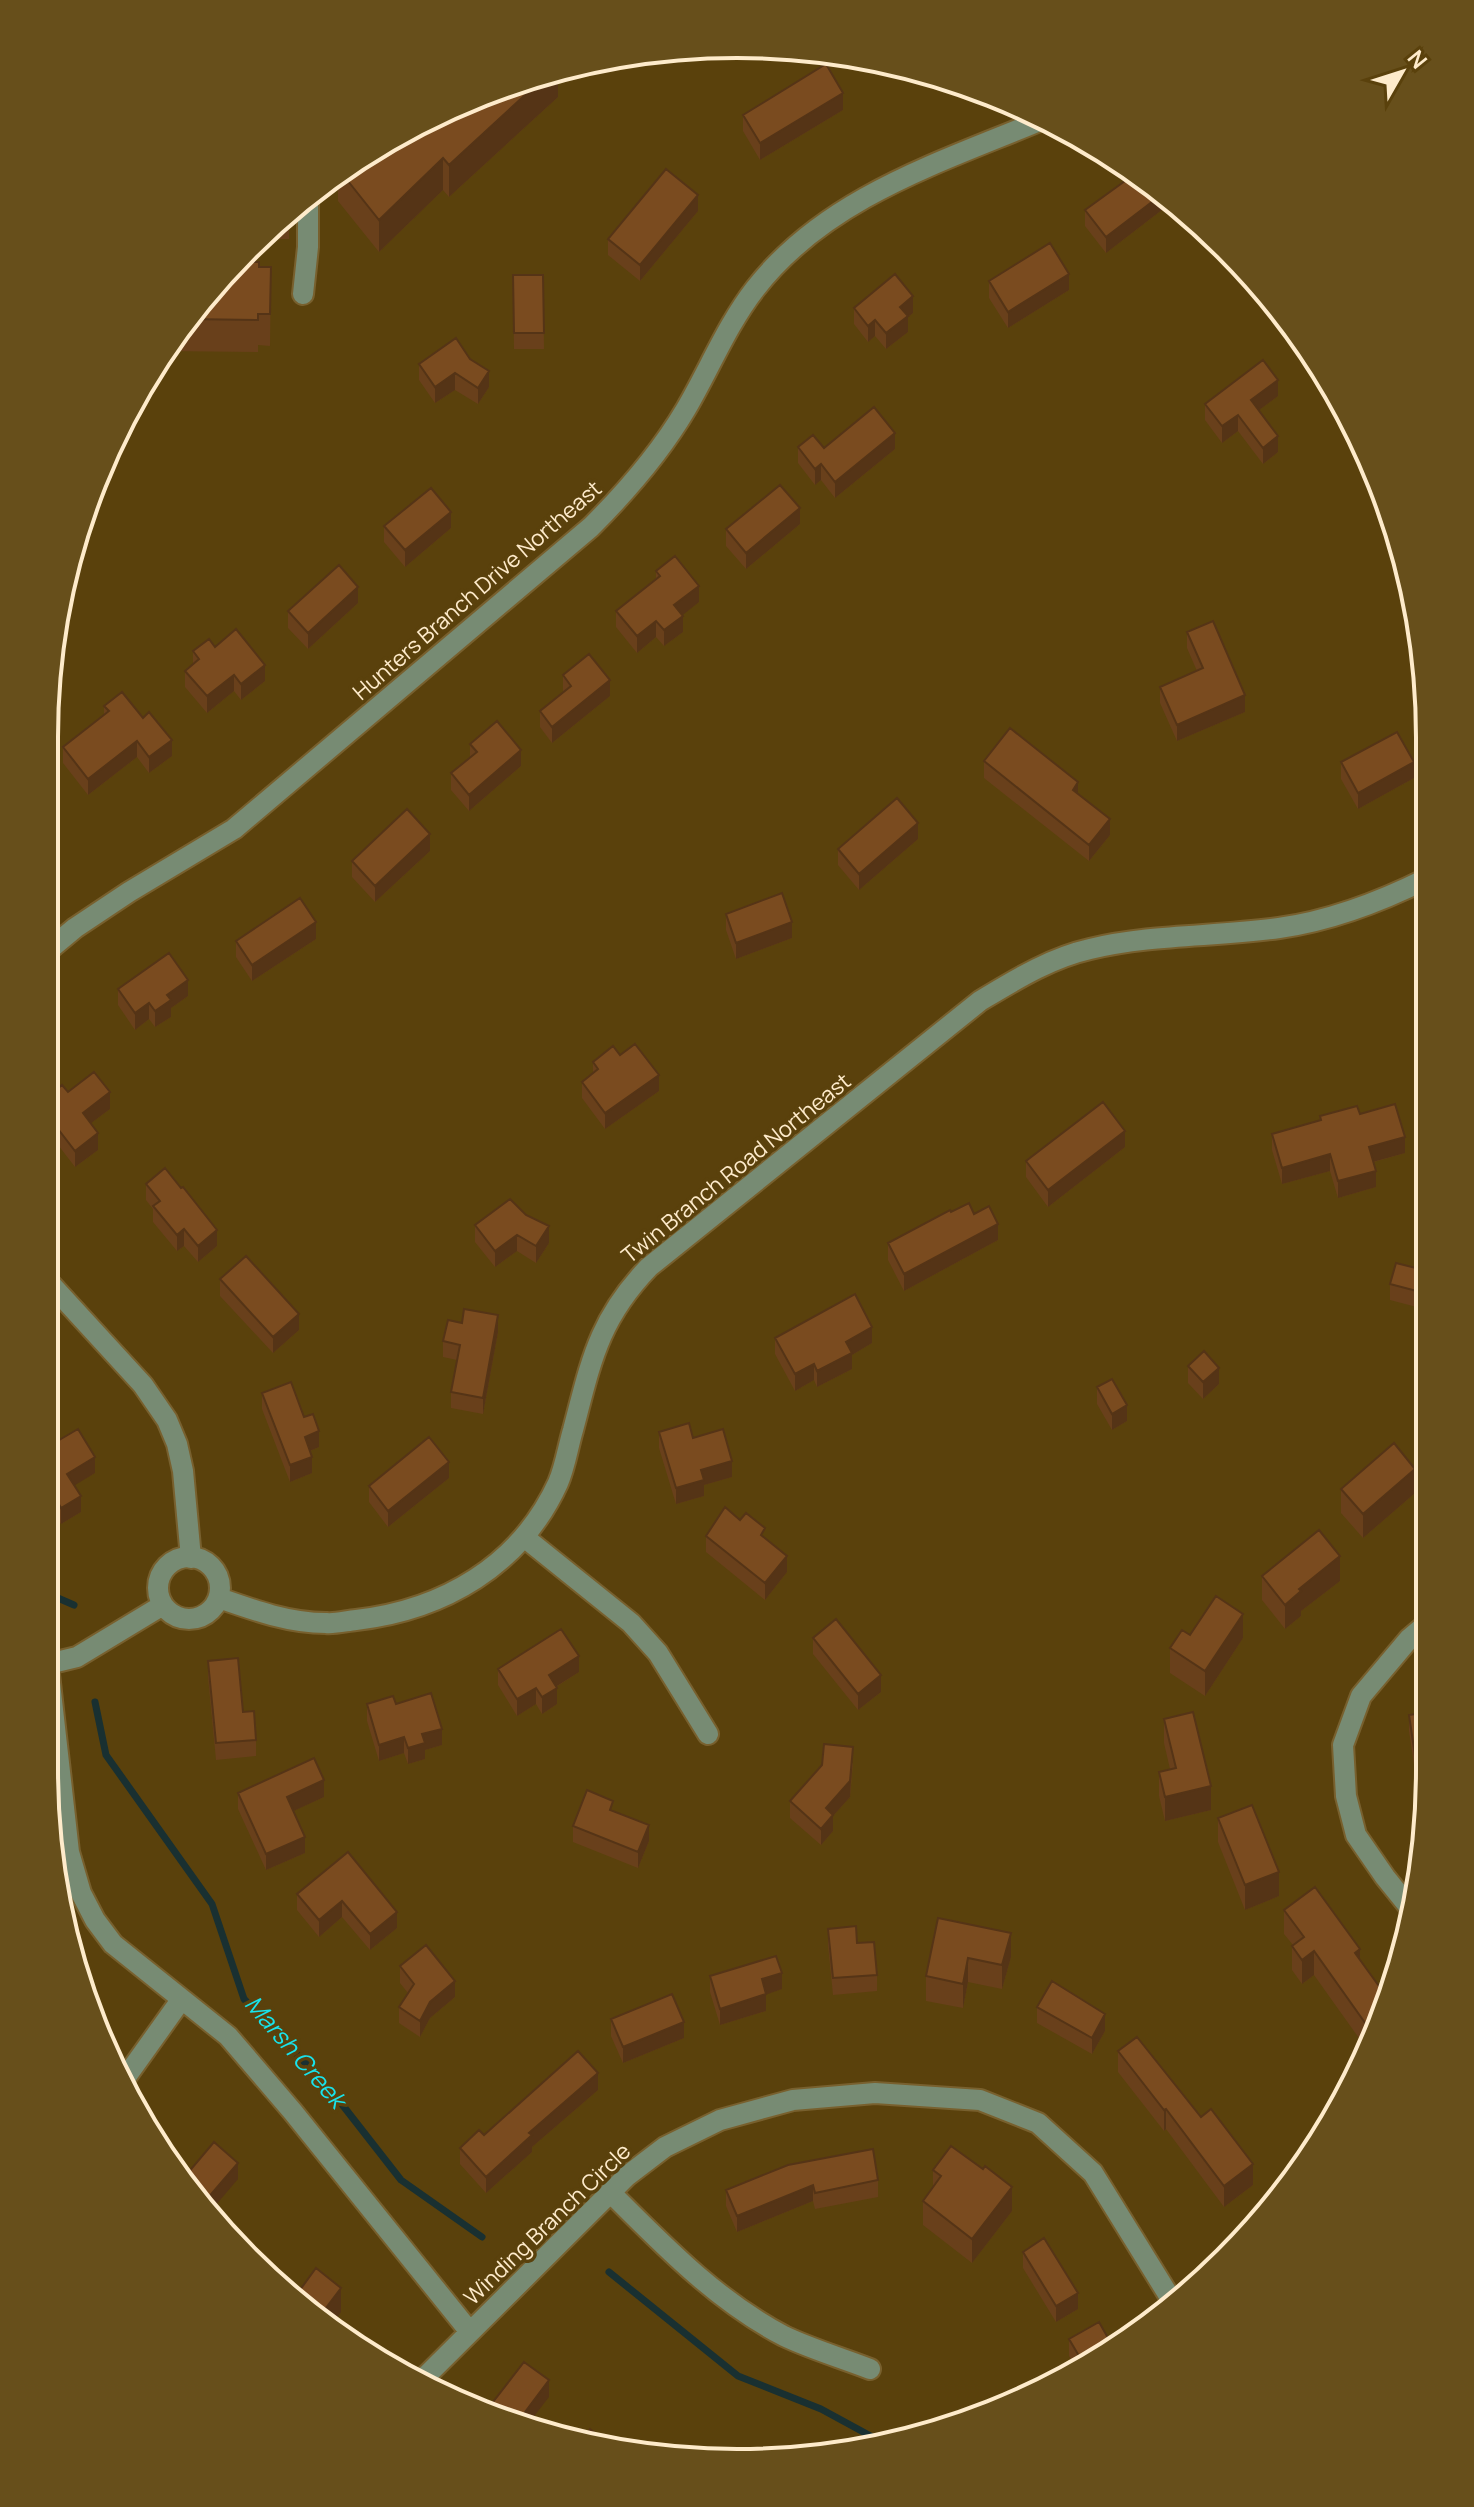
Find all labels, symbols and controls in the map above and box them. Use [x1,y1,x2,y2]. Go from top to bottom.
north arrow [1362,32,1442,112]
text: N [1401,44,1434,75]
street label: Hunters Branch Drive Northeast [346,473,608,707]
street label: Twin Branch Road Northeast [615,1066,857,1270]
water label: Marsh Creek [238,1988,356,2117]
street label: Winding Branch Circle [457,2136,637,2312]

